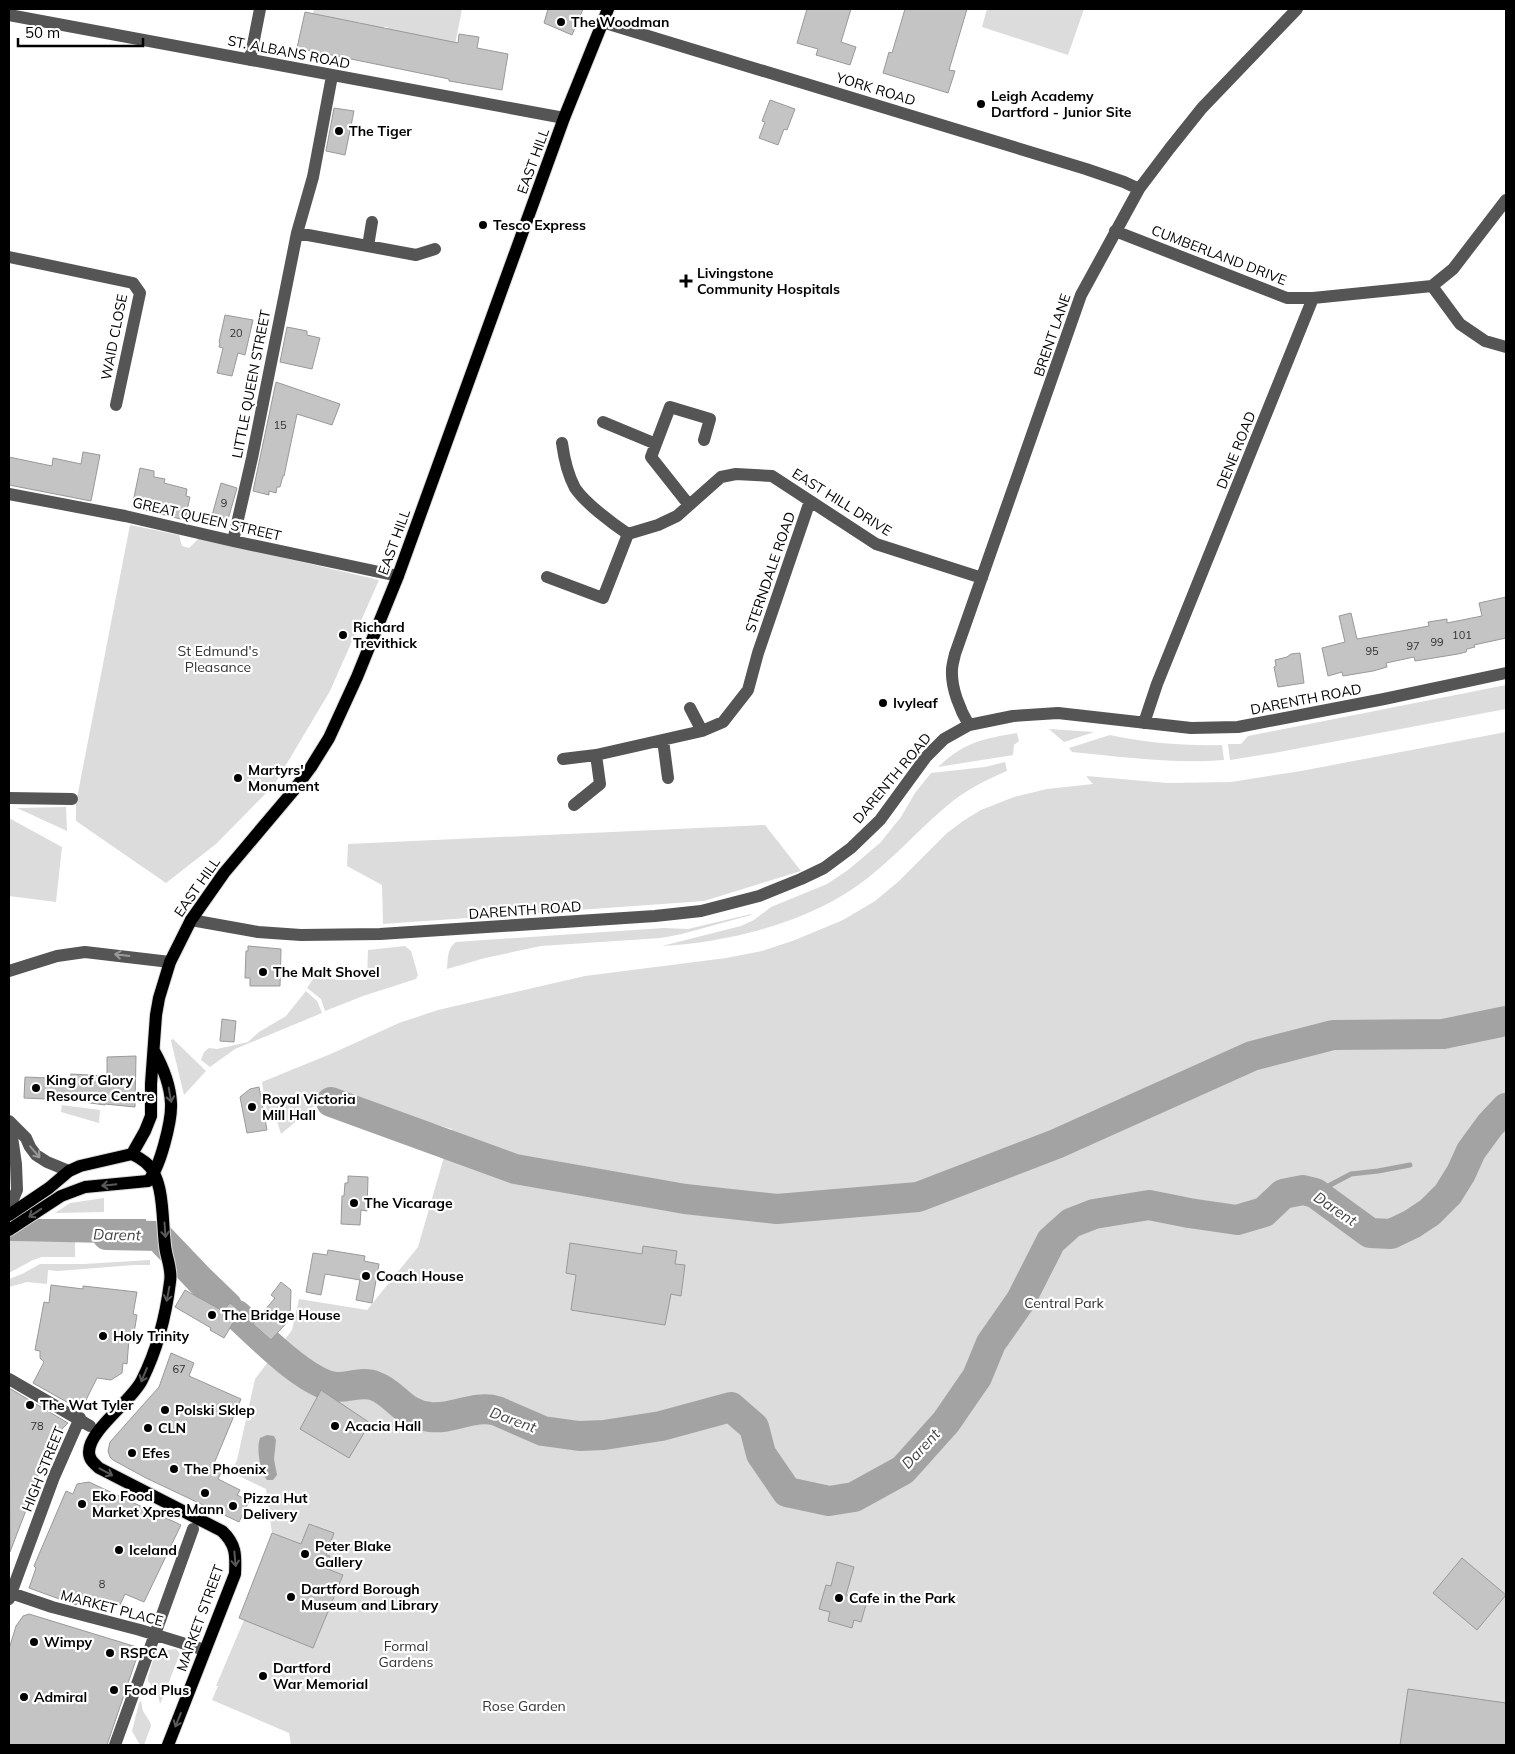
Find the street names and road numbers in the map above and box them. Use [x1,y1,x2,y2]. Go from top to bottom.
street label: ST. ALBANS ROAD [226,31,352,73]
street label: YORK ROAD [833,68,918,110]
street label: EAST HILL [513,125,553,196]
street label: CUMBERLAND DRIVE [1149,221,1289,289]
street label: BRENT LANE [1029,291,1075,379]
street label: WAID CLOSE [97,292,131,382]
street label: LITTLE QUEEN STREET [228,308,274,460]
street label: DENE ROAD [1212,409,1260,491]
street label: EAST HILL DRIVE [789,464,895,540]
street label: GREAT QUEEN STREET [131,493,284,545]
street label: EAST HILL [374,506,414,577]
street label: STERNDALE ROAD [741,509,799,635]
street label: DARENTH ROAD [1249,679,1363,719]
street label: DARENTH ROAD [849,729,935,827]
street label: EAST HILL [170,853,224,920]
street label: DARENTH ROAD [468,897,582,923]
street label: HIGH STREET [18,1423,68,1514]
street label: MARKET STREET [172,1562,228,1674]
street label: MARKET PLACE [59,1586,165,1630]

